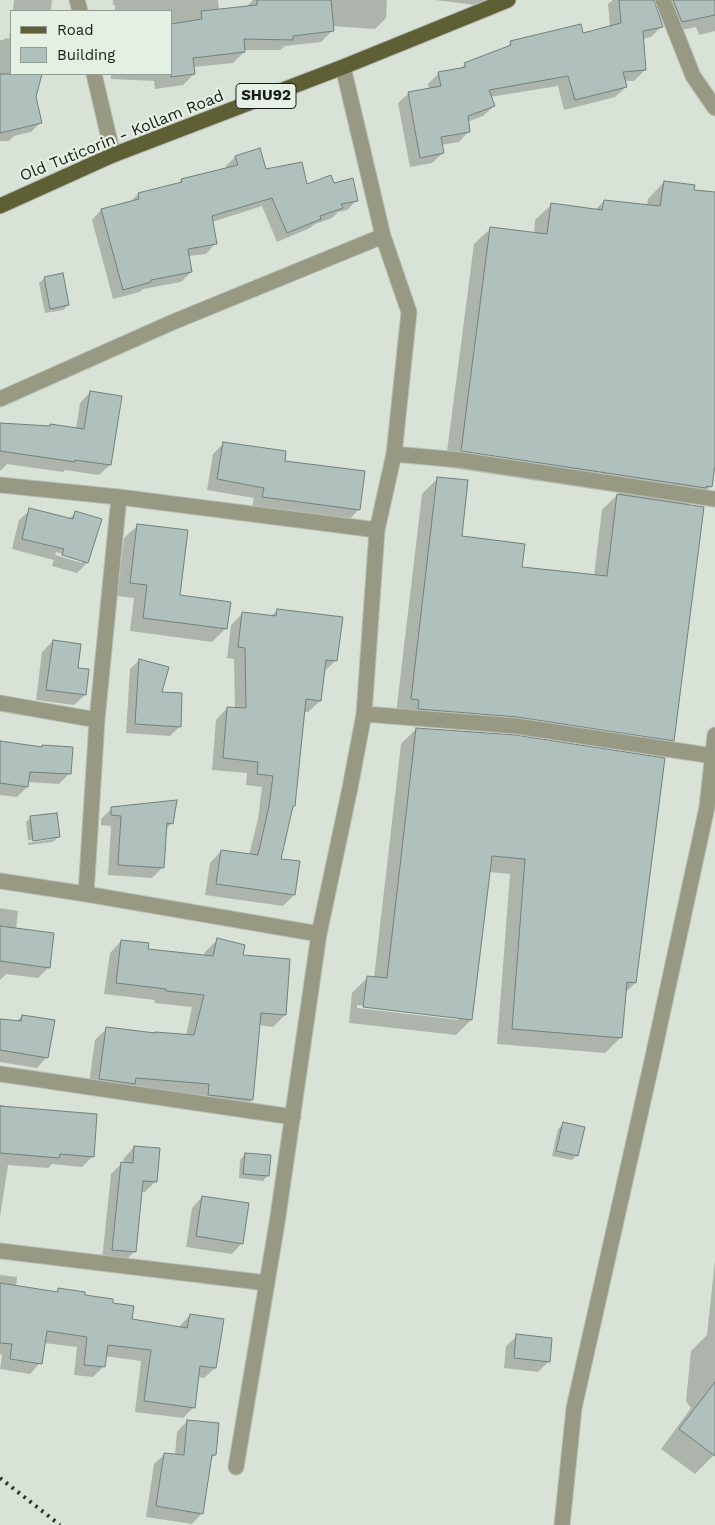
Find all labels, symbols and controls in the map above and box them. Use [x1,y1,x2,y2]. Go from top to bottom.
legend [10,10,172,75]
text: Road [57,21,94,39]
text: Building [57,46,115,64]
road number: SHU92 [236,84,296,108]
street label: Old Tuticorin - Kollam Road [17,86,227,186]

